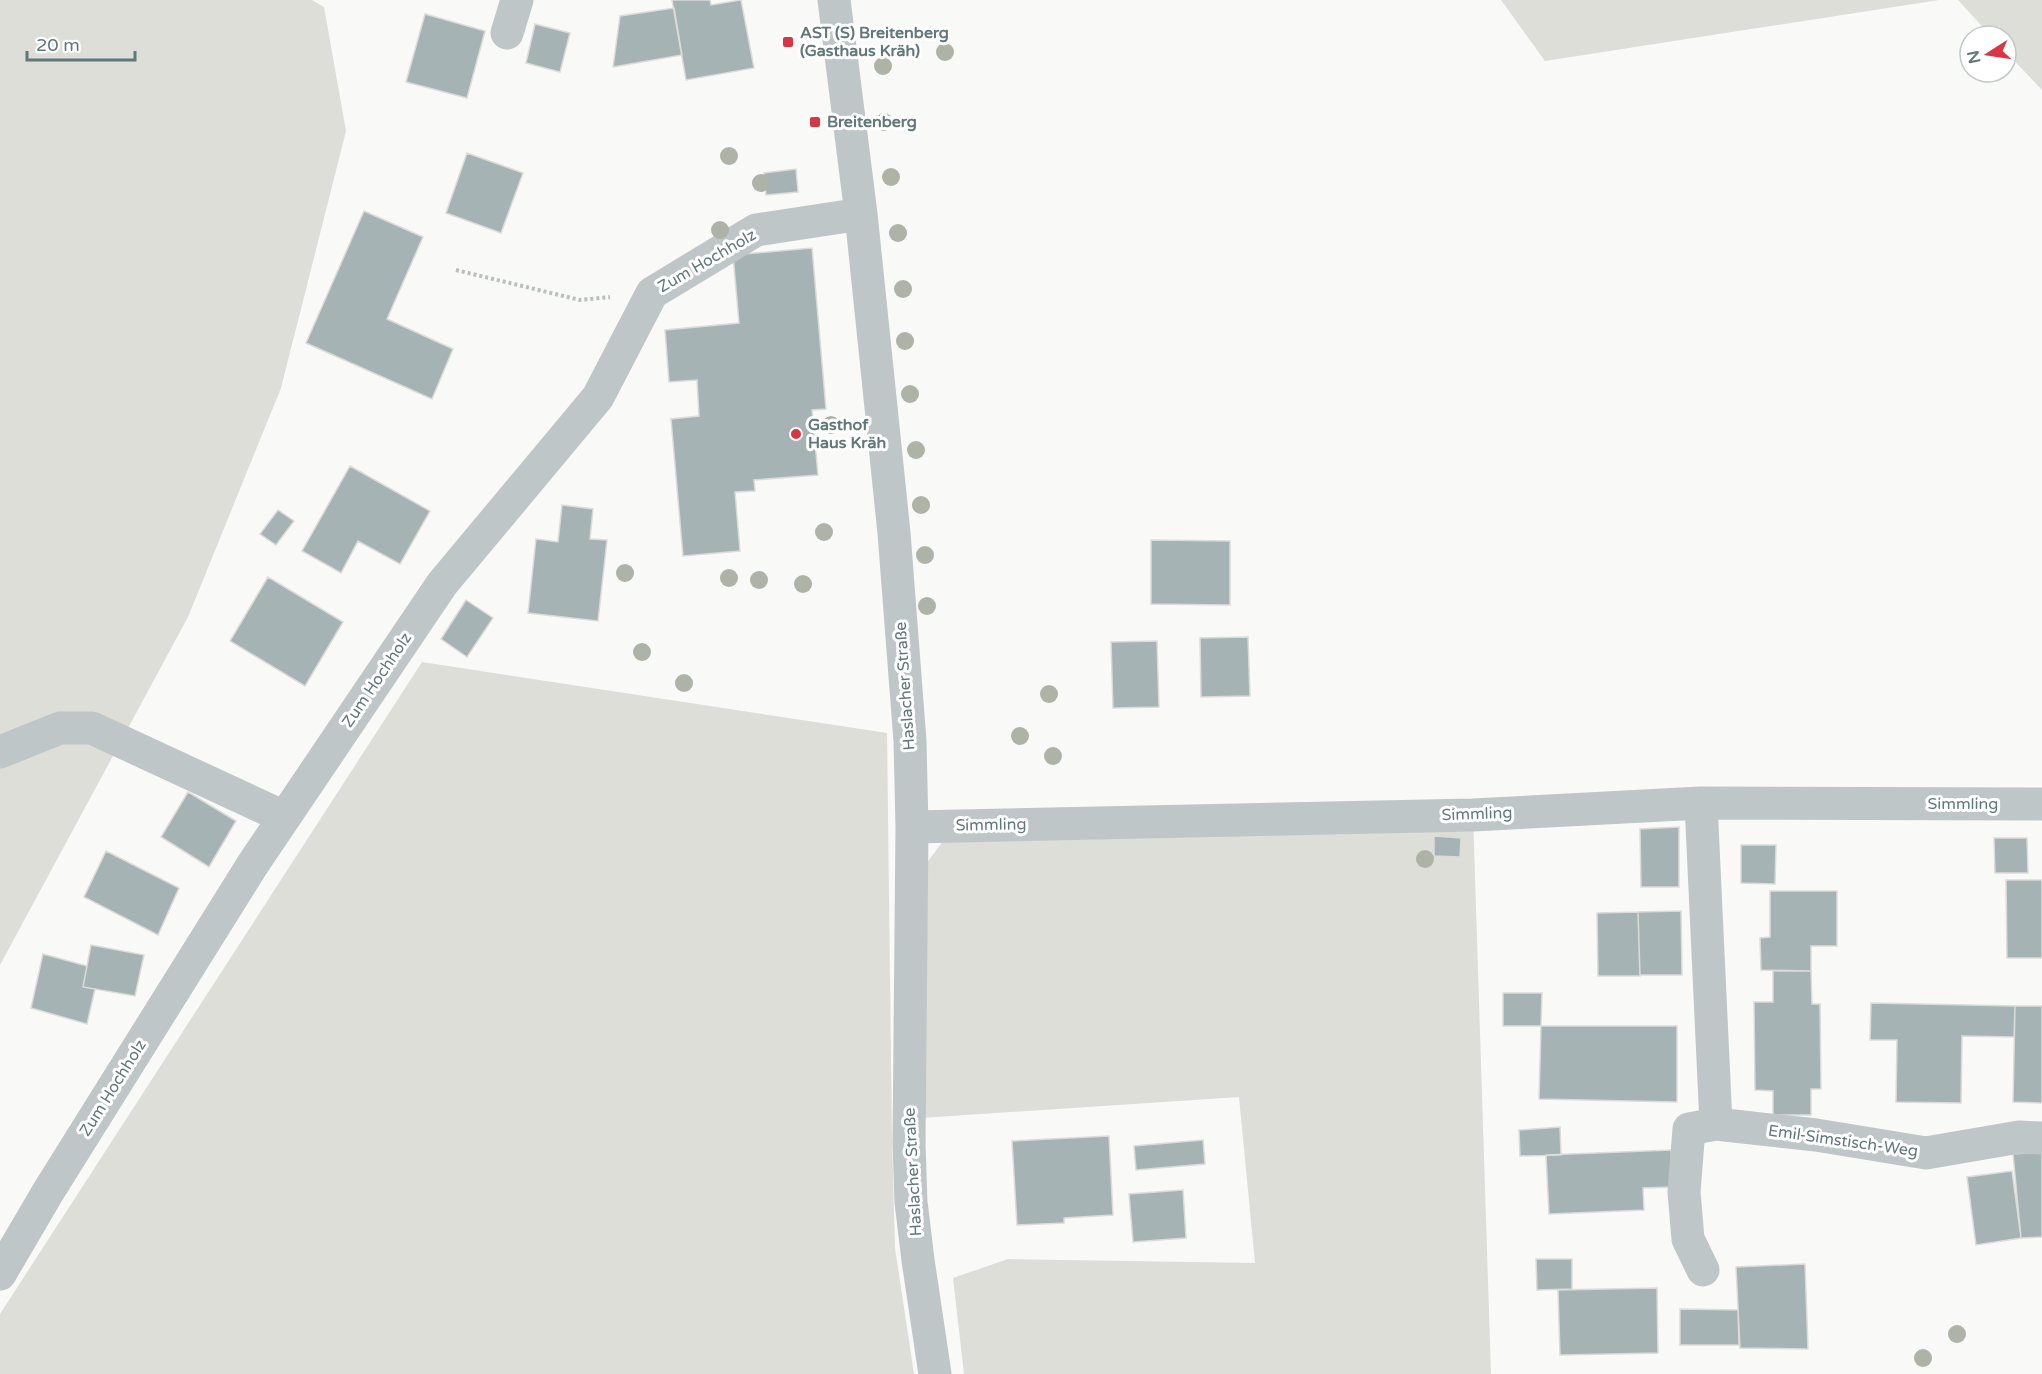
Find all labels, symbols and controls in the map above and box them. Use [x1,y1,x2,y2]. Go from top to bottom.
place label: AST (S) Breitenberg (Gasthaus Kräh) [800,23,949,61]
scale bar [27,24,135,62]
north arrow [1958,24,2018,84]
text: 20 m [36,34,80,56]
marker: AST (S) Breitenberg (Gasthaus Kräh) [781,35,795,49]
text: N [1963,49,1985,65]
place label: Breitenberg [827,112,917,132]
marker: Breitenberg [808,115,822,129]
street label: Zum Hochholz [654,225,760,297]
place label: Gasthof Haus Kräh [808,415,886,453]
marker: Gasthof Haus Kräh [789,427,803,441]
street label: Haslacher Straße [891,621,919,751]
street label: Zum Hochholz [338,629,416,731]
street label: Simmling [1928,794,1998,814]
street label: Simmling [1441,803,1513,825]
street label: Simmling [955,814,1027,836]
street label: Zum Hochholz [75,1036,151,1140]
street label: Haslacher Straße [900,1107,926,1237]
street label: Emil-Simstisch-Weg [1767,1121,1919,1161]

